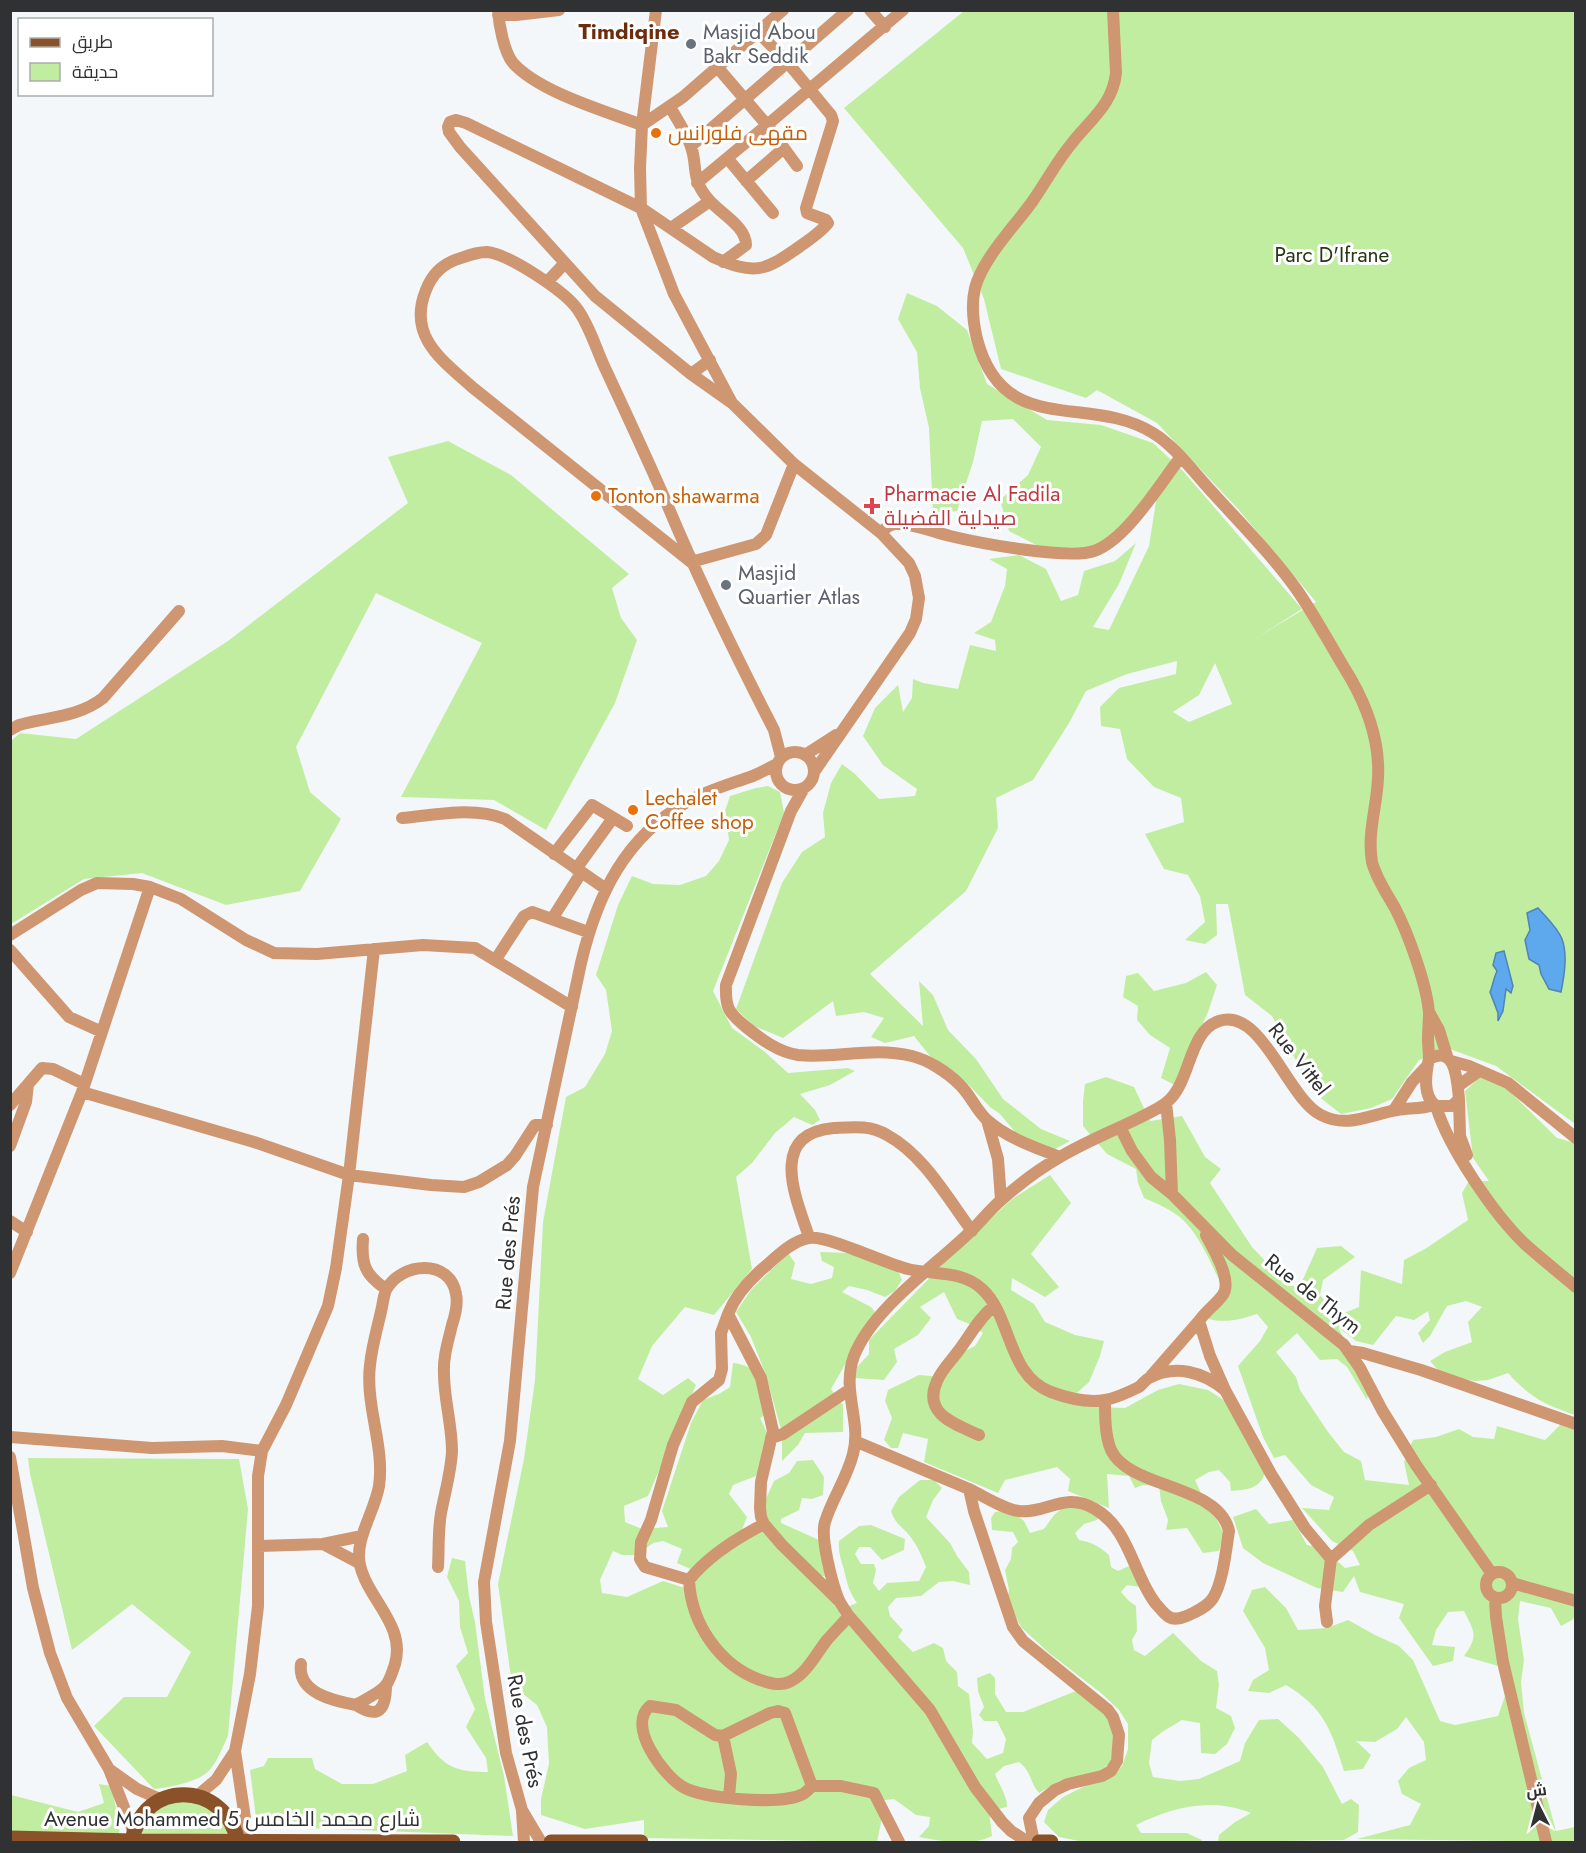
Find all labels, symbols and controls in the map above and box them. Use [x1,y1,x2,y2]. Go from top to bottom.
district label: Timdiqine [578,15,680,47]
place label: Masjid Abou Bakr Seddik [703,17,816,71]
legend [18,18,213,96]
text: طريق [72,29,113,55]
marker: Masjid Abou Bakr Seddik [684,37,698,51]
text: حديقة [72,59,118,85]
place label: مقهى فلورانس [668,118,808,148]
marker: مقهى فلورانس [649,126,663,140]
park label: Parc D'Ifrane [1275,240,1390,270]
place label: Pharmacie Al Fadila صيدلية الفضيلة [884,479,1060,533]
place label: Tonton shawarma [608,481,760,511]
marker: Tonton shawarma [589,489,603,503]
marker: Pharmacie Al Fadila صيدلية الفضيلة [865,499,879,513]
place label: Masjid Quartier Atlas [738,558,860,612]
marker: Masjid Quartier Atlas [719,578,733,592]
place label: Lechalet Coffee shop [645,783,754,837]
marker: Lechalet Coffee shop [626,803,640,817]
street label: Rue Vittel [1261,1016,1337,1102]
street label: Rue des Prés [488,1195,528,1311]
street label: Rue de Thym [1258,1247,1368,1341]
street label: Rue des Prés [499,1672,551,1790]
north arrow [1508,1775,1568,1835]
text: ش [1525,1778,1548,1803]
street label: Avenue Mohammed 5 شارع محمد الخامس [44,1804,420,1834]

